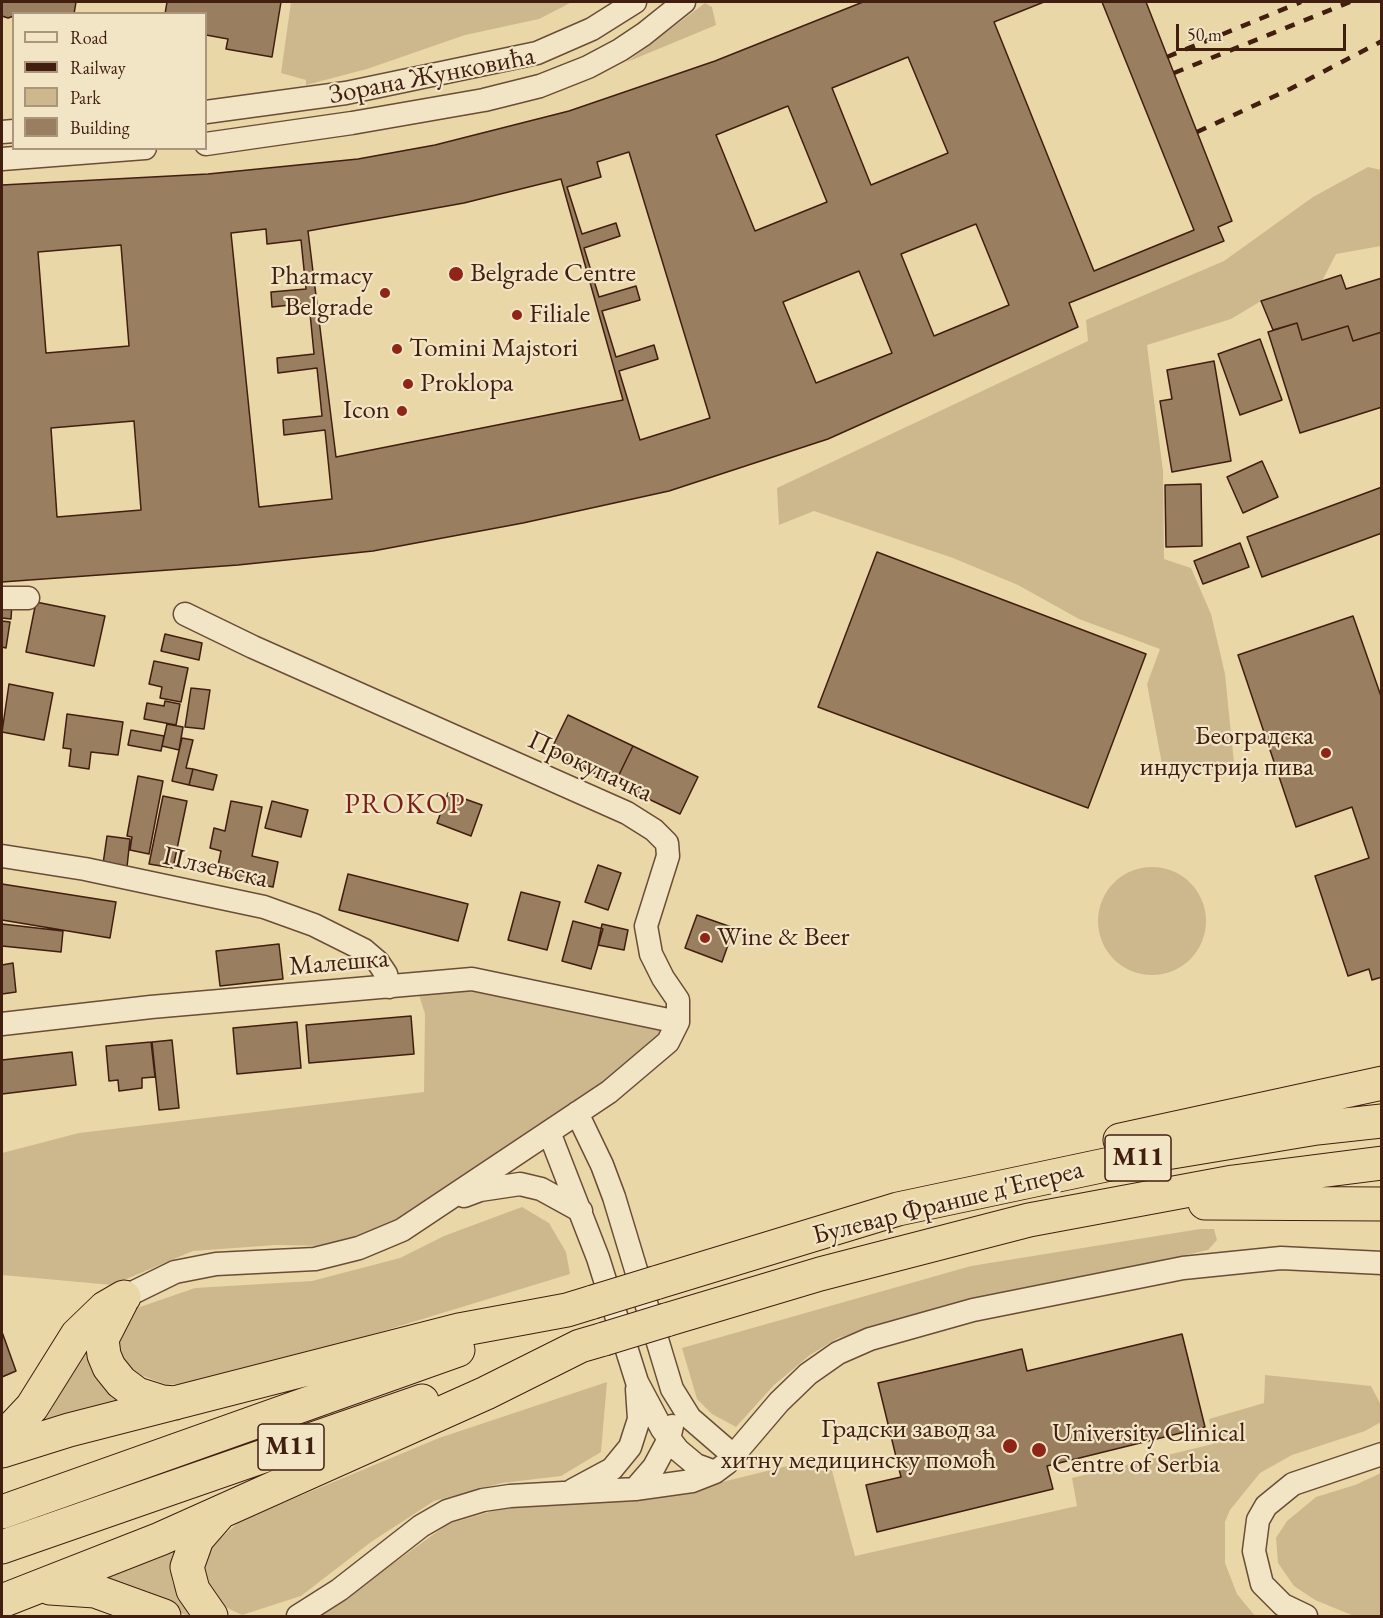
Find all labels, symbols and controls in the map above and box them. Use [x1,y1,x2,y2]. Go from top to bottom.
legend [12,12,207,150]
scale bar [1179,12,1348,50]
text: 50 m [1187,23,1222,46]
text: Road [70,26,108,49]
street label: Зорана Жунковића [326,40,538,112]
text: Railway [70,56,126,79]
text: Park [70,86,101,109]
text: Building [70,116,130,139]
place label: Belgrade Centre [470,258,636,290]
place label: Pharmacy Belgrade [270,261,373,324]
marker: Belgrade Centre [447,265,465,283]
marker: Pharmacy Belgrade [378,286,392,300]
place label: Filiale [529,299,590,331]
marker: Filiale [510,308,524,322]
place label: Tomini Majstori [409,333,578,365]
marker: Tomini Majstori [390,342,404,356]
place label: Proklopa [420,368,514,400]
marker: Proklopa [401,377,415,391]
place label: Icon [343,395,390,427]
marker: Icon [395,404,409,418]
place label: Београдска индустрија пива [1140,721,1314,784]
street label: Прокупачка [523,724,657,810]
marker: Београдска индустрија пива [1319,746,1333,760]
district label: PROKOP [344,788,466,822]
street label: Плзењска [159,840,271,896]
place label: Wine & Beer [717,922,849,954]
marker: Wine & Beer [698,931,712,945]
street label: Малешка [288,943,390,983]
road number: M11 [1105,1135,1171,1181]
street label: Булевар Франше д'Епереа [809,1154,1087,1252]
place label: Градски завод за хитну медицинску помоћ [720,1414,996,1477]
place label: University Clinical Centre of Serbia [1052,1418,1246,1481]
road number: M11 [258,1424,324,1470]
marker: Градски завод за хитну медицинску помоћ [1001,1437,1019,1455]
marker: University Clinical Centre of Serbia [1030,1441,1048,1459]

